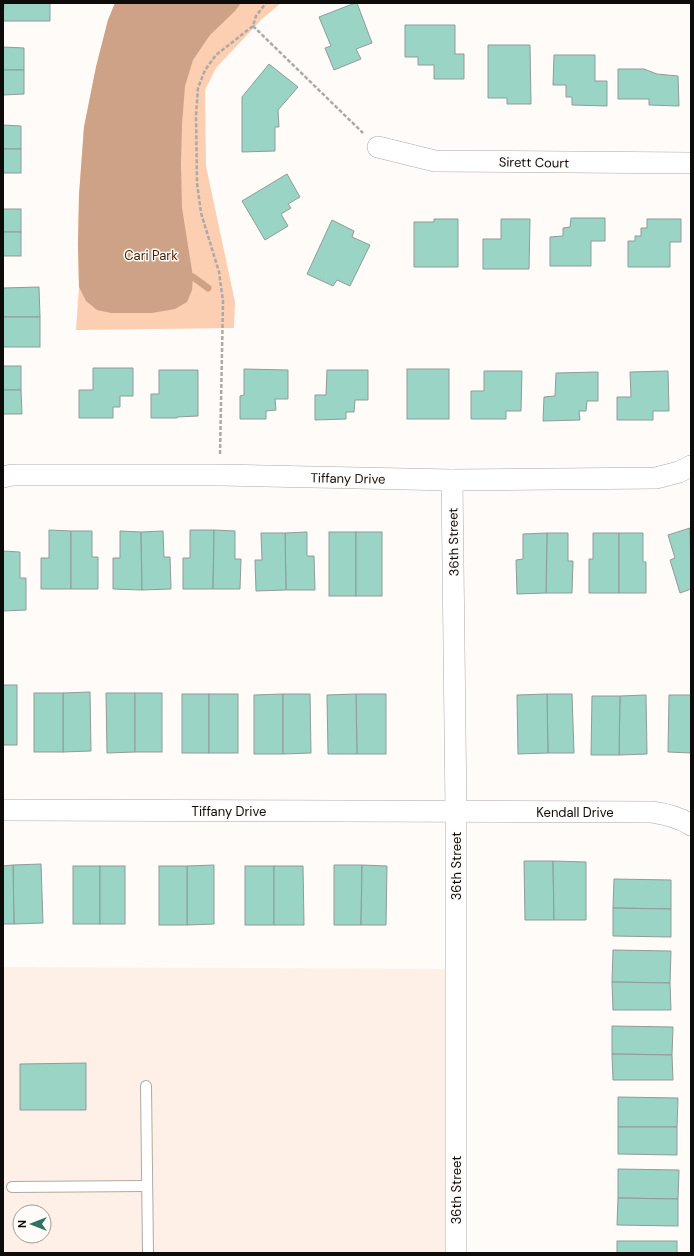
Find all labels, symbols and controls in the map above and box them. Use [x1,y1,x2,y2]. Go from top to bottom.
street label: Sirett Court [499,153,569,172]
park label: Cari Park [124,247,178,264]
street label: Tiffany Drive [310,469,386,488]
street label: 36th Street [444,507,463,576]
street label: Tiffany Drive [192,803,266,820]
street label: Kendall Drive [536,804,614,821]
street label: 36th Street [448,832,465,900]
street label: 36th Street [448,1156,465,1224]
north arrow [12,1204,52,1244]
text: N [15,1220,29,1228]

